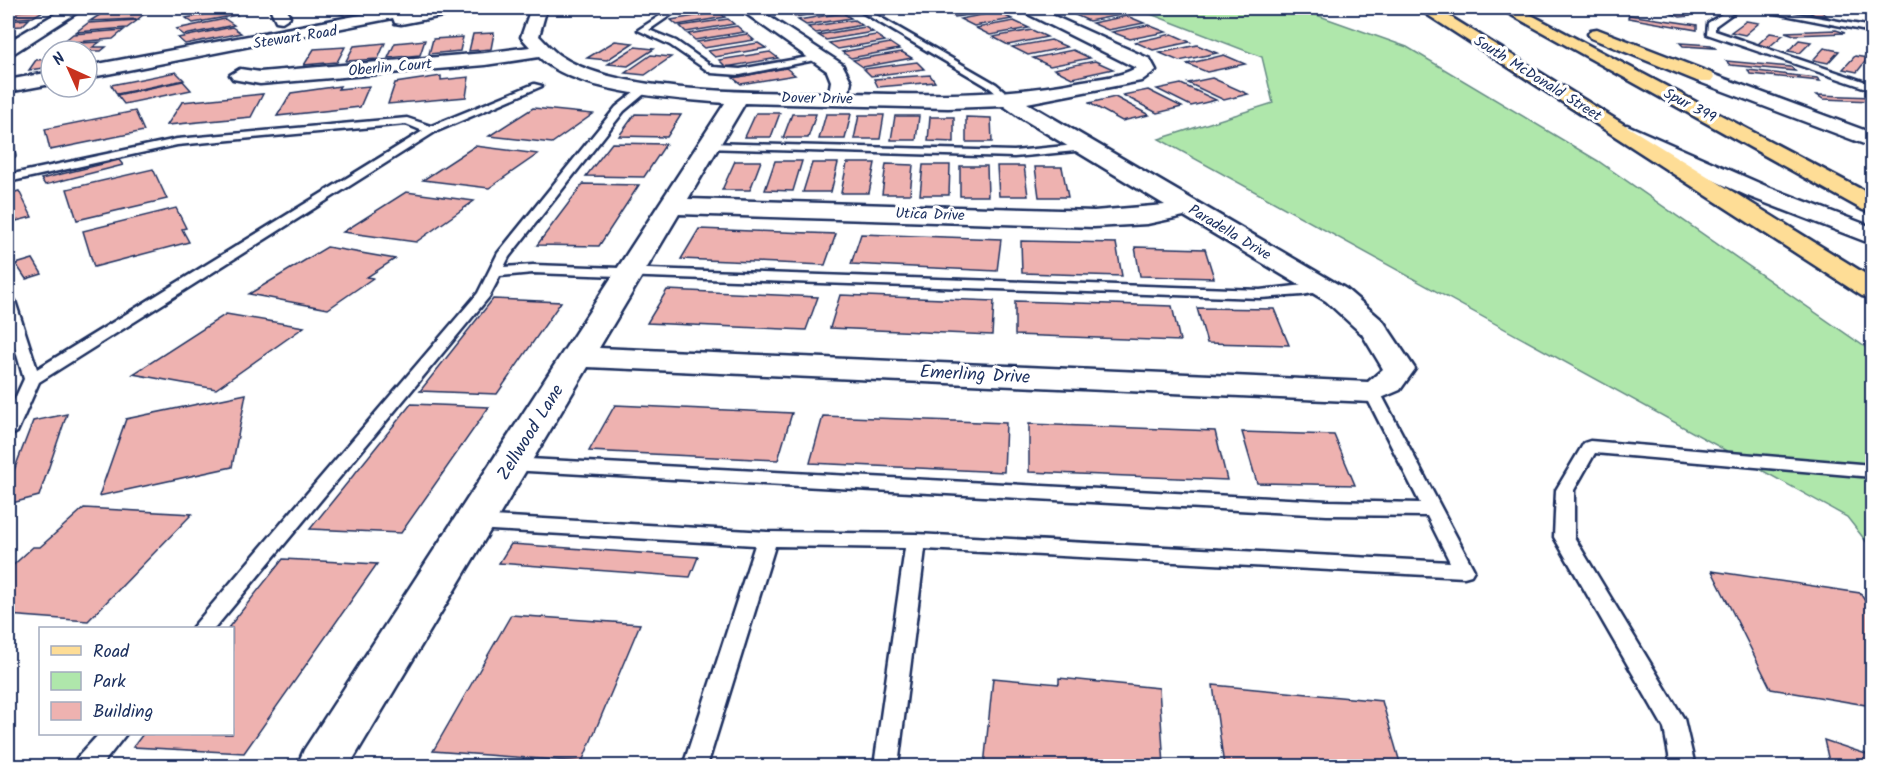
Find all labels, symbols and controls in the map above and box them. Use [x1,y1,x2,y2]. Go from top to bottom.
street label: Stewart Road [252,19,339,56]
street label: South McDonald Street [1469,30,1606,128]
north arrow [39,39,99,99]
text: N [47,47,72,72]
street label: Oberlin Court [347,52,433,84]
street label: Spur 399 [1659,82,1721,130]
street label: Dover Drive [781,86,853,112]
street label: Paradella Drive [1183,199,1276,267]
street label: Utica Drive [895,202,965,228]
street label: Emerling Drive [919,358,1031,393]
street label: Zellwood Lane [490,379,572,487]
legend [39,627,234,735]
text: Road [93,638,130,667]
text: Park [93,668,126,697]
text: Building [93,698,153,727]

